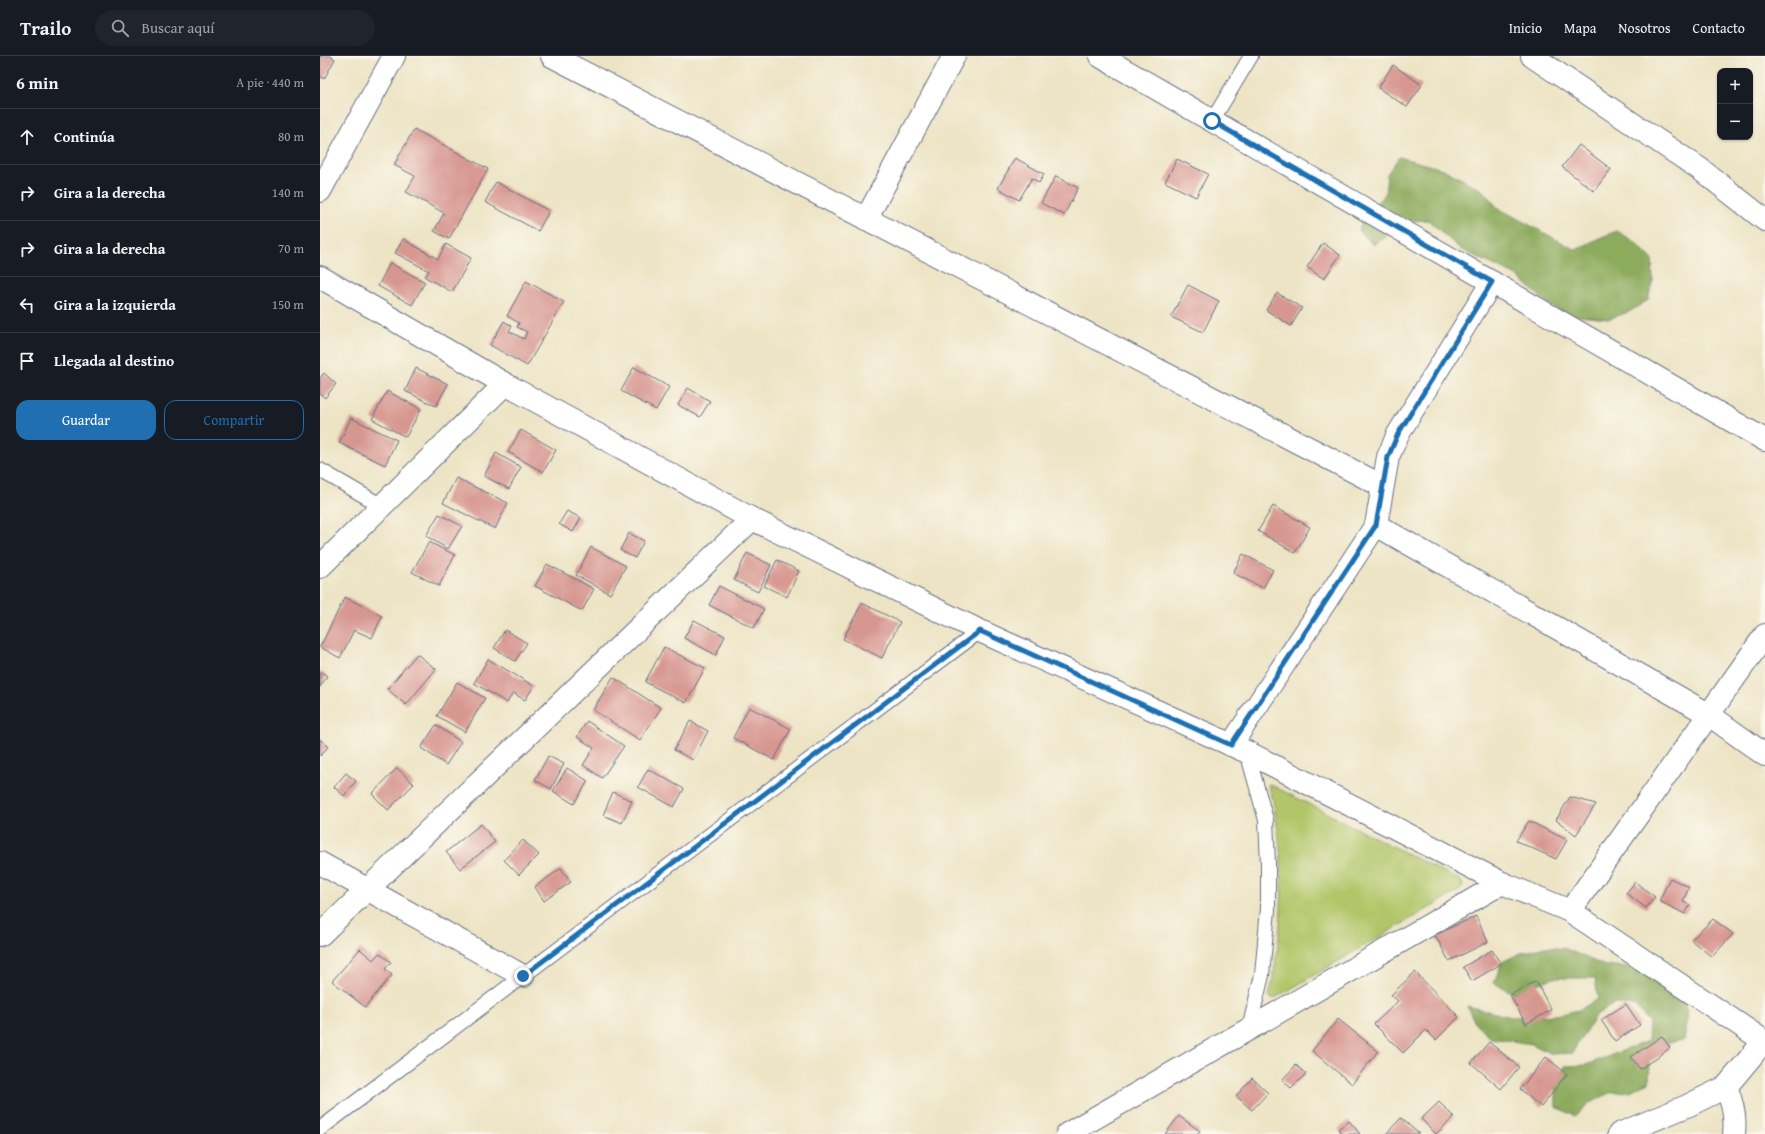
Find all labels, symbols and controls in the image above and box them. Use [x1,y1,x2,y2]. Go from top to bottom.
search box [95,10,375,46]
text: Trailo [20,14,71,42]
icon: search [109,17,131,39]
text: Buscar aquí [141,17,215,38]
text: Inicio [1509,18,1542,38]
text: Mapa [1564,18,1596,38]
text: Nosotros [1618,18,1671,38]
text: Contacto [1693,18,1745,38]
map controls [1717,68,1753,140]
button: + [1717,68,1753,104]
text: 6 min [16,70,58,95]
text: A pie · 440 m [236,73,304,92]
button: − [1717,104,1753,140]
route start [1203,112,1221,130]
icon: ahead [16,126,38,148]
text: Continúa [54,126,115,147]
text: 80 m [278,127,304,146]
icon: right [16,182,38,204]
text: Gira a la derecha [54,182,165,203]
text: 140 m [272,183,304,202]
icon: right [16,238,38,260]
text: Gira a la derecha [54,238,165,259]
text: 70 m [278,239,304,258]
icon: left [16,294,38,316]
text: Gira a la izquierda [54,294,176,315]
text: 150 m [272,295,304,314]
icon: arrive [16,350,38,372]
text: Llegada al destino [54,350,174,371]
button: Guardar [16,400,156,440]
button: Compartir [164,400,304,440]
route end [514,967,532,985]

